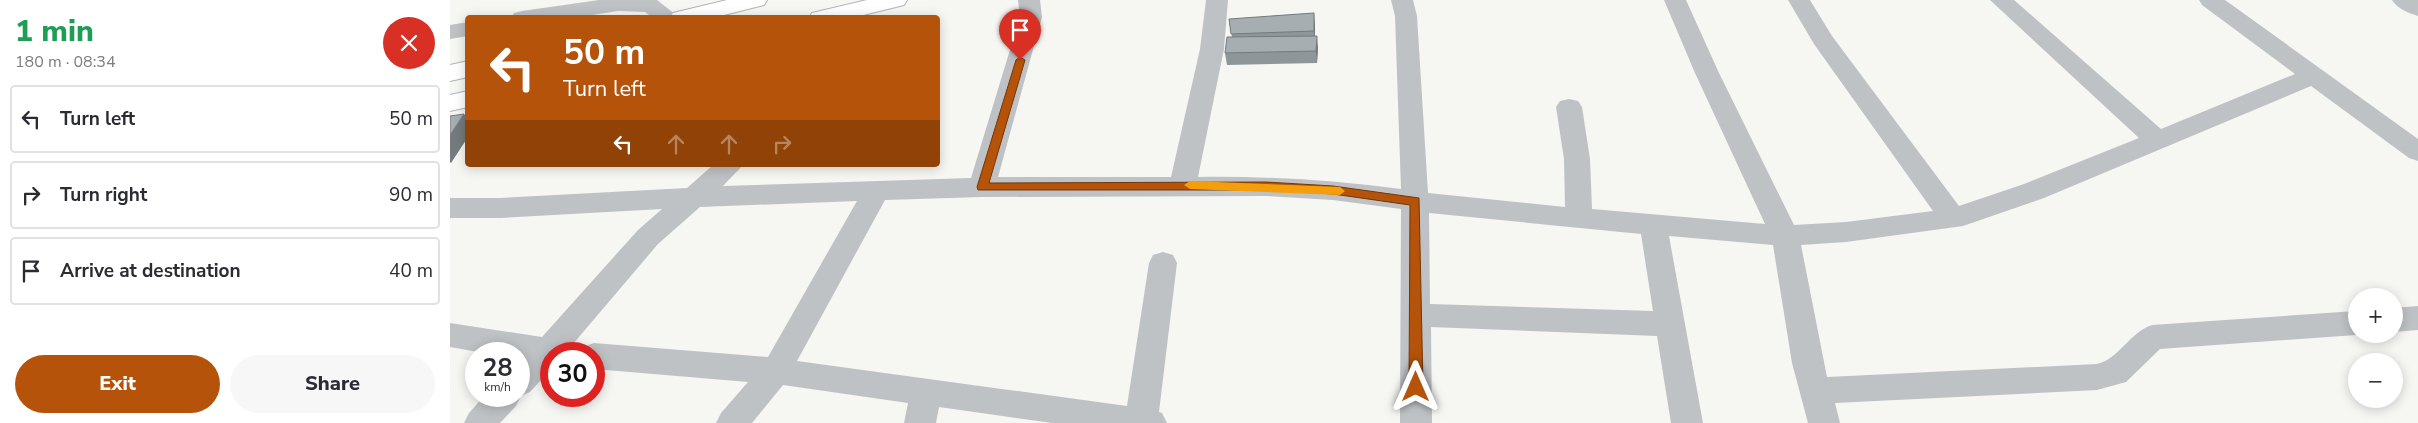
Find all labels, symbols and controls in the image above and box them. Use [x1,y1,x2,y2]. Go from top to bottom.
pin [999,9,1041,60]
text: 1 min [15,11,94,52]
icon: arrive [1006,16,1034,44]
button: close [383,17,435,69]
text: 50 m [563,29,645,76]
icon: left [480,35,545,100]
text: 180 m · 08:34 [15,51,116,73]
text: Turn left [563,74,646,104]
icon: left [17,105,45,133]
text: Turn left [60,106,135,132]
text: 50 m [389,106,433,132]
icon: left [609,130,637,158]
icon: ahead [662,130,690,158]
icon: ahead [715,130,743,158]
icon: right [768,130,796,158]
icon: right [17,181,45,209]
text: Turn right [60,182,147,208]
text: 90 m [389,182,433,208]
icon: arrive [17,257,45,285]
text: Arrive at destination [60,258,241,284]
text: 40 m [389,258,433,284]
map controls [2348,288,2403,408]
button: + [2348,288,2403,343]
speed limit sign: 30 [540,342,605,407]
text: 28 [482,351,513,385]
button: − [2348,353,2403,408]
button: Exit [15,355,220,413]
button: Share [230,355,435,413]
position arrow [1389,360,1441,412]
text: km/h [484,379,511,395]

